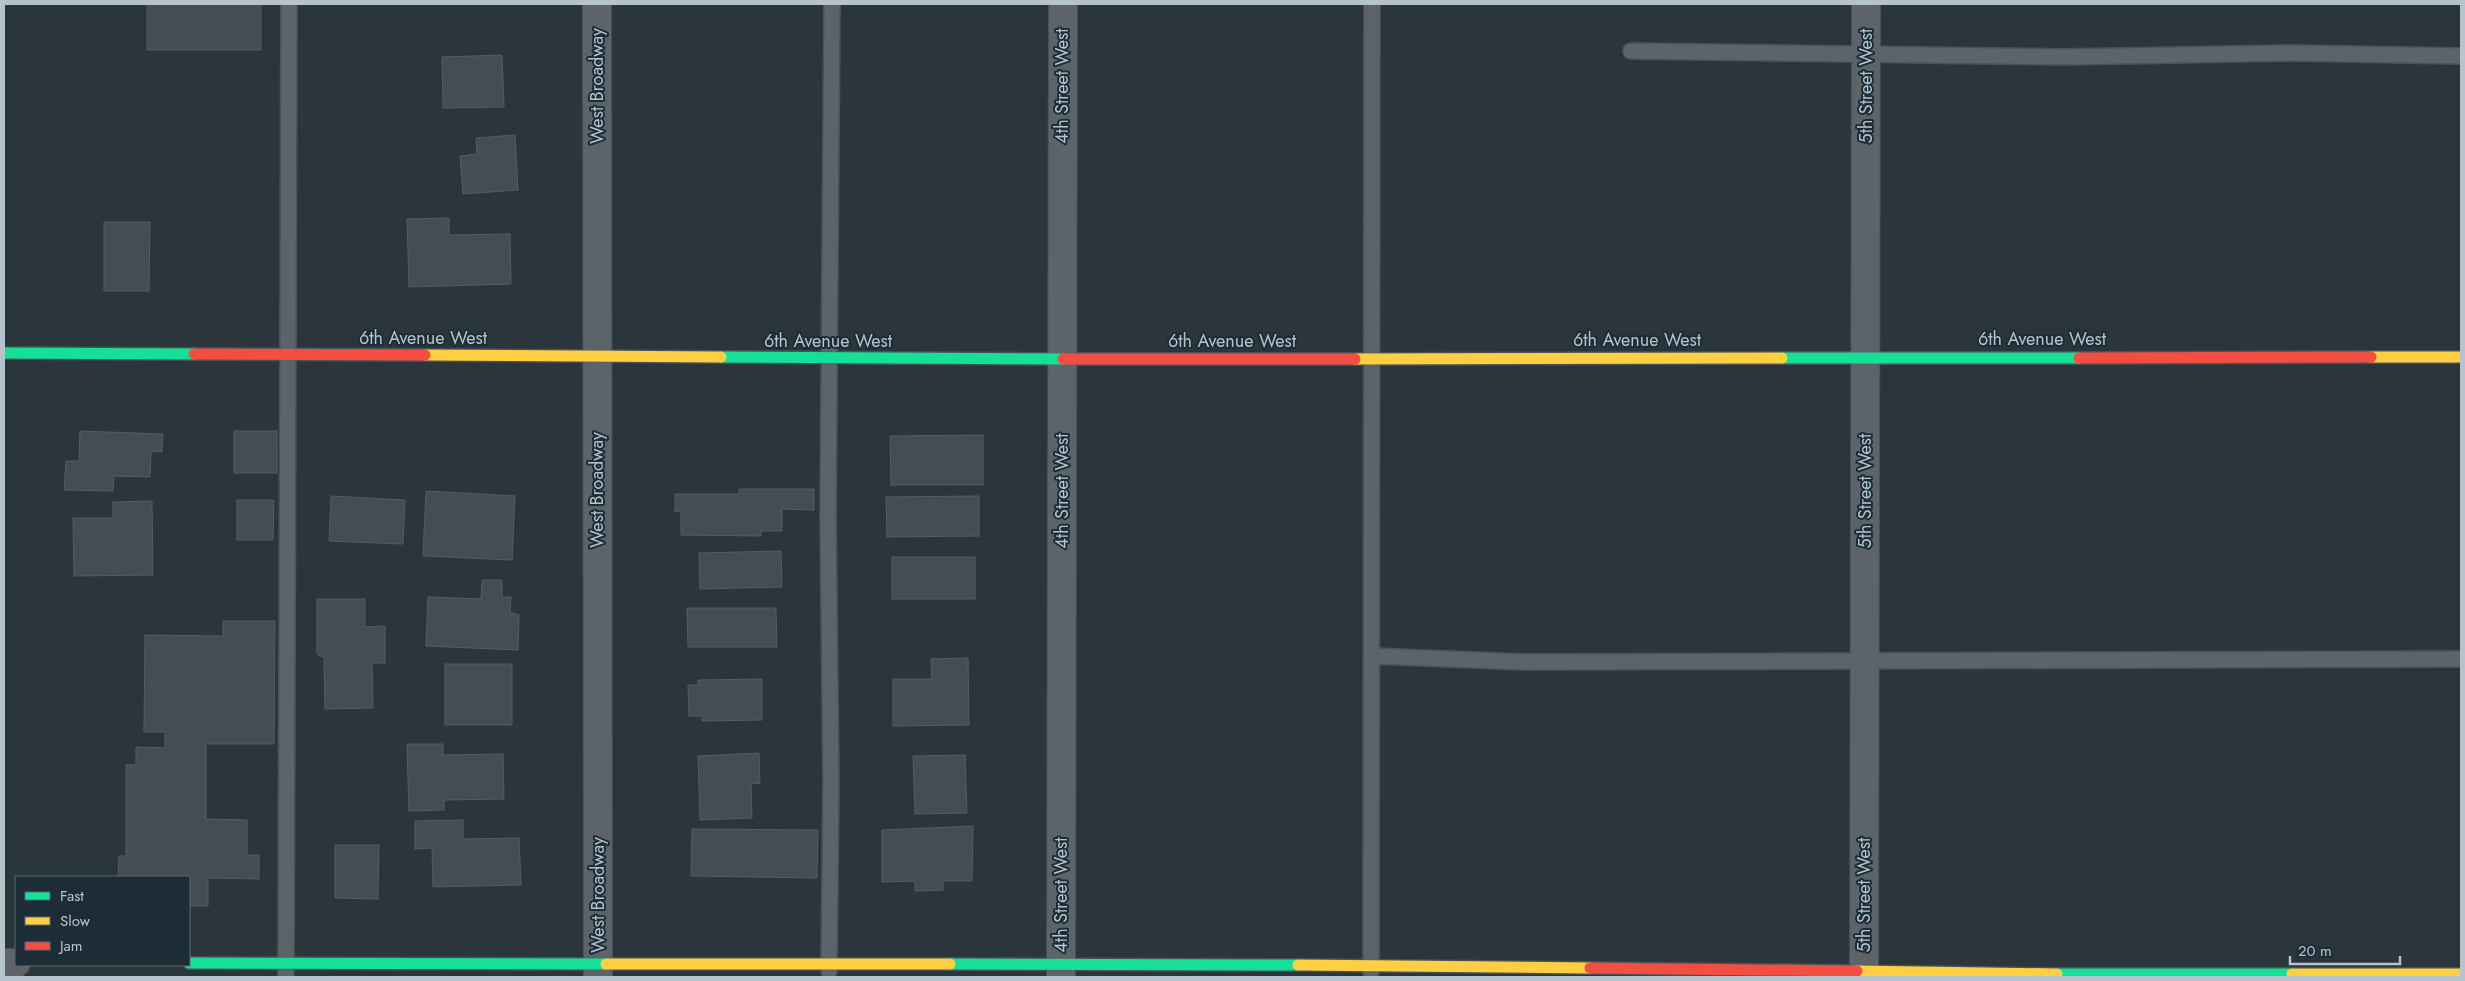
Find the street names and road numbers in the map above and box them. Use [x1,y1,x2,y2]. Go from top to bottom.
street label: West Broadway [584,28,610,144]
street label: 4th Street West [1049,28,1075,144]
street label: 5th Street West [1853,28,1879,143]
street label: 6th Avenue West [359,325,488,351]
street label: 6th Avenue West [1978,326,2107,352]
street label: 6th Avenue West [1573,327,1702,353]
street label: 6th Avenue West [764,328,893,354]
street label: 6th Avenue West [1168,328,1297,354]
street label: West Broadway [584,432,610,548]
street label: 4th Street West [1049,433,1075,549]
street label: 5th Street West [1852,433,1878,548]
street label: West Broadway [585,837,611,953]
street label: 4th Street West [1048,837,1074,953]
street label: 5th Street West [1851,837,1877,952]

